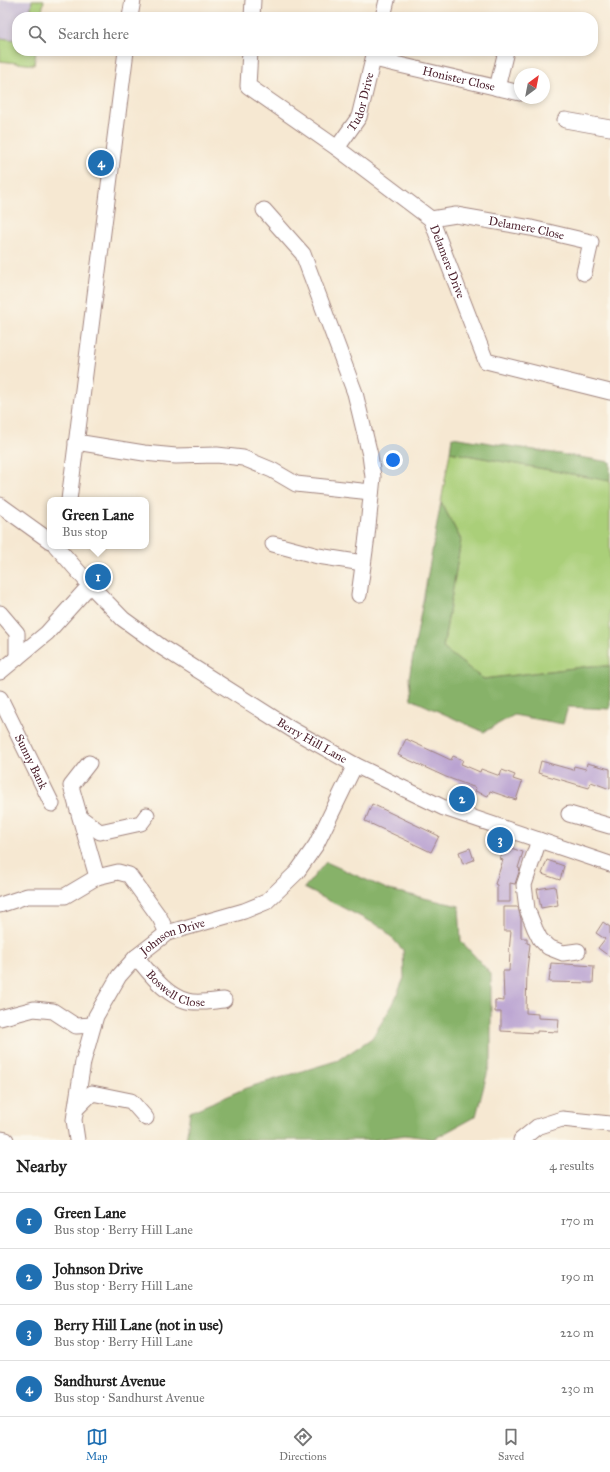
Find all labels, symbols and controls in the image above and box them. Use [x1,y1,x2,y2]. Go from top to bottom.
search box [12,12,598,56]
icon: search [26,23,48,45]
text: Search here [58,25,129,43]
street label: Honister Close [421,64,496,94]
north arrow [514,68,550,104]
street label: Tudor Drive [344,71,377,134]
pin: 4 [88,148,114,178]
street label: Delamere Close [488,214,566,243]
street label: Delamere Drive [427,223,468,300]
your location [383,450,403,470]
popup [47,497,149,549]
text: Green Lane [62,506,134,524]
text: Bus stop [62,524,108,540]
pin: 1 [85,562,111,592]
street label: Berry Hill Lane [274,715,350,766]
street label: Sunny Bank [12,732,51,792]
pin: 2 [449,784,475,814]
pin: 3 [487,825,513,855]
street label: Johnson Drive [136,916,206,960]
street label: Boswell Close [143,967,205,1009]
text: Nearby [16,1156,67,1177]
text: 4 results [549,1158,594,1174]
text: Green Lane [54,1204,126,1222]
text: 1 [26,1213,32,1229]
text: 170 m [561,1213,594,1229]
text: Bus stop · Berry Hill Lane [54,1222,193,1238]
text: Johnson Drive [54,1260,143,1278]
text: 2 [26,1269,32,1285]
text: 190 m [561,1269,594,1285]
text: Bus stop · Berry Hill Lane [54,1278,193,1294]
text: Berry Hill Lane (not in use) [54,1316,223,1334]
text: 3 [26,1325,32,1341]
text: 220 m [560,1325,594,1341]
text: Bus stop · Berry Hill Lane [54,1334,193,1350]
text: Sandhurst Avenue [54,1372,166,1390]
text: 4 [25,1381,33,1397]
text: 230 m [561,1381,594,1397]
text: Bus stop · Sandhurst Avenue [54,1390,205,1406]
tab: Map [86,1426,108,1463]
tab: Directions [279,1426,327,1463]
tab: Saved [498,1426,524,1463]

